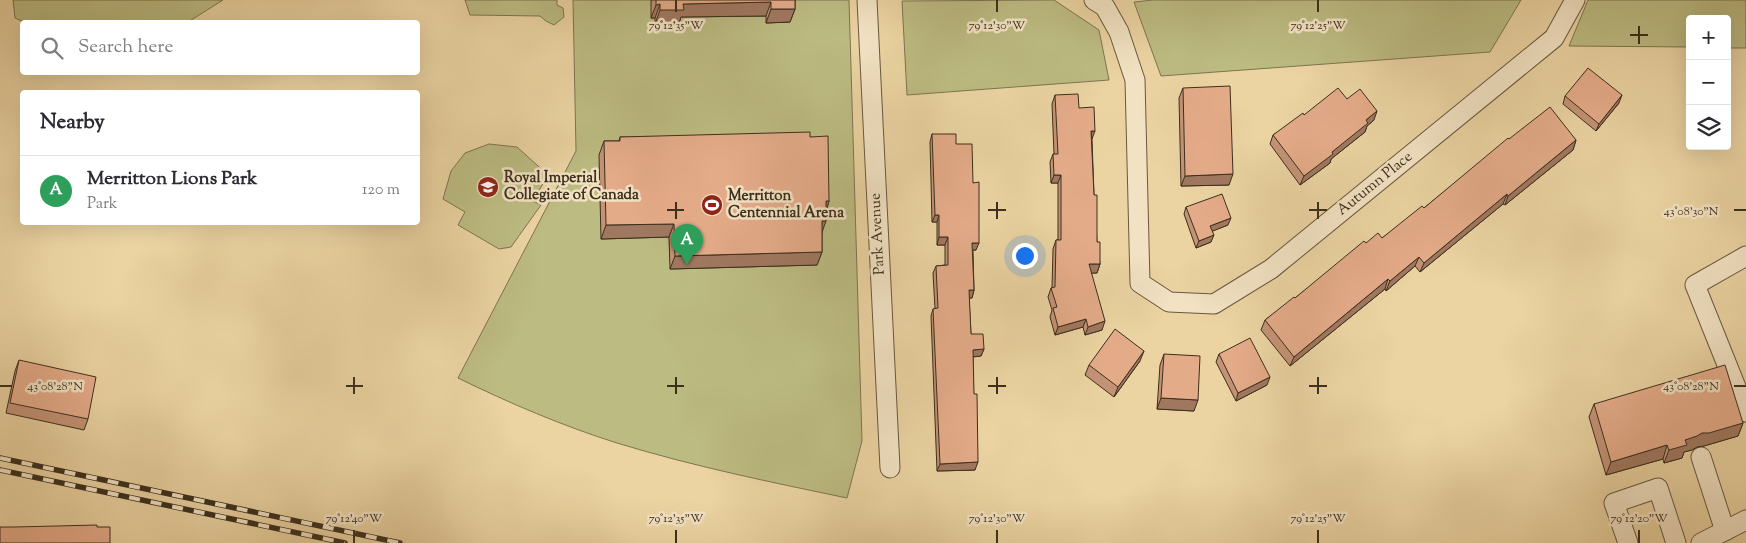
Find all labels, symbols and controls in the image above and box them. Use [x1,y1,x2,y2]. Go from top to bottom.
map controls [1686,15,1731,150]
button: + [1686,15,1731,60]
text: 79°12'35"W [649,17,704,35]
text: 79°12'30"W [969,17,1026,35]
text: 79°12'25"W [1290,17,1346,35]
search box [20,20,420,75]
icon: search [38,34,66,62]
text: Search here [78,34,173,61]
button: − [1686,60,1731,105]
button: layers [1686,105,1731,150]
text: Nearby [40,108,105,138]
street label: Autumn Place [1333,147,1417,221]
text: Merritton Lions Park [87,166,257,193]
place label: Royal Imperial Collegiate of Canada [504,168,639,206]
school or university icon: Royal Imperial Collegiate of Canada [476,175,500,199]
text: A [50,179,63,202]
text: 120 m [362,179,400,202]
place label: Merritton Centennial Arena [728,186,844,224]
text: Park [87,193,118,216]
sports icon: Merritton Centennial Arena [700,193,724,217]
street label: Park Avenue [865,193,891,275]
text: 43°08'30"N [1664,203,1719,221]
pin: A [671,224,703,265]
your location [1012,243,1038,269]
text: 43°08'28"N [27,378,83,396]
text: 43°08'28"N [1663,378,1719,396]
text: 79°12'40"W [326,510,383,528]
text: 79°12'35"W [649,510,704,528]
text: 79°12'30"W [969,510,1026,528]
text: 79°12'25"W [1290,510,1346,528]
text: 79°12'20"W [1610,510,1668,528]

